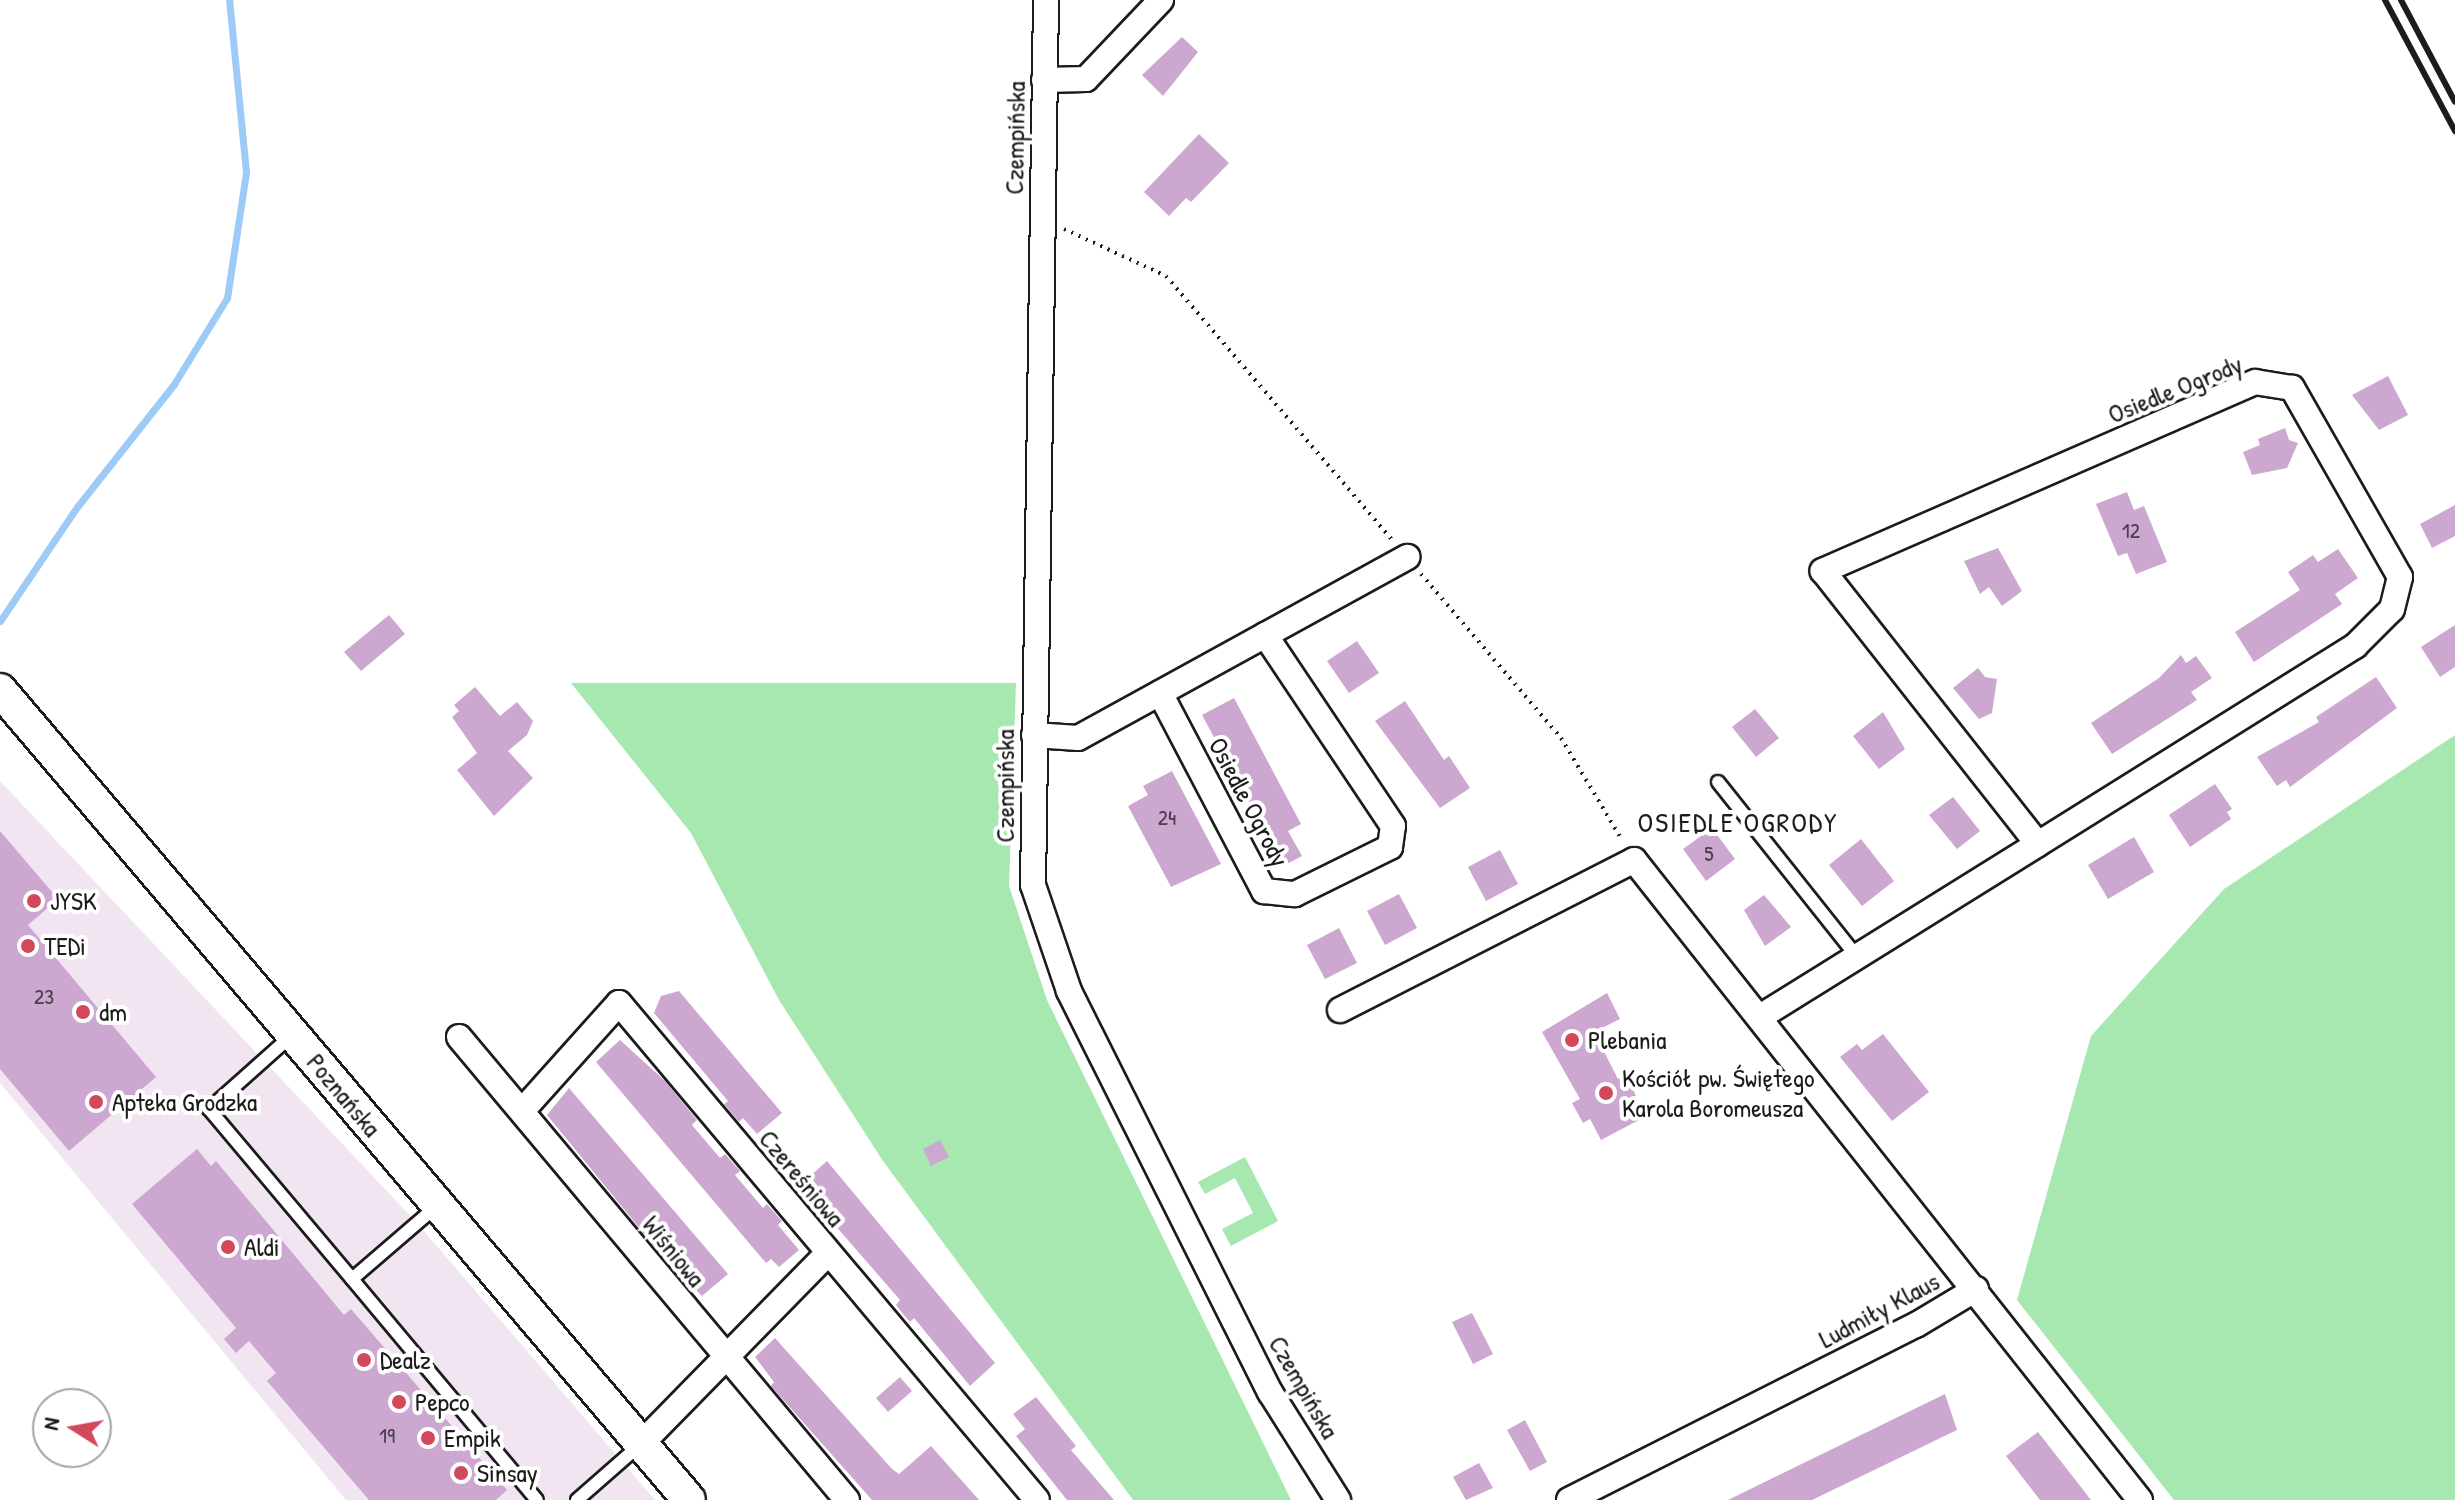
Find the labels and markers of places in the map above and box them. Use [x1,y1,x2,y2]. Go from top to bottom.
place label: JYSK [50,885,97,917]
marker: JYSK [25,892,43,910]
place label: TEDi [44,930,86,962]
marker: TEDi [19,937,37,955]
place label: dm [99,996,127,1028]
marker: dm [74,1003,92,1021]
place label: Plebania [1588,1024,1666,1056]
marker: Plebania [1563,1031,1581,1049]
place label: Kościół pw. Świętego Karola Boromeusza [1622,1062,1815,1124]
marker: Kościół pw. Świętego Karola Boromeusza [1597,1084,1615,1102]
place label: Apteka Grodzka [112,1086,257,1118]
marker: Apteka Grodzka [87,1093,105,1111]
place label: Aldi [244,1231,280,1263]
marker: Aldi [219,1238,237,1256]
place label: Dealz [380,1344,431,1376]
marker: Dealz [355,1351,373,1369]
place label: Pepco [415,1386,470,1418]
marker: Pepco [390,1393,408,1411]
place label: Empik [444,1422,501,1454]
marker: Empik [419,1429,437,1447]
place label: Sinsay [477,1457,538,1489]
marker: Sinsay [452,1464,470,1482]

